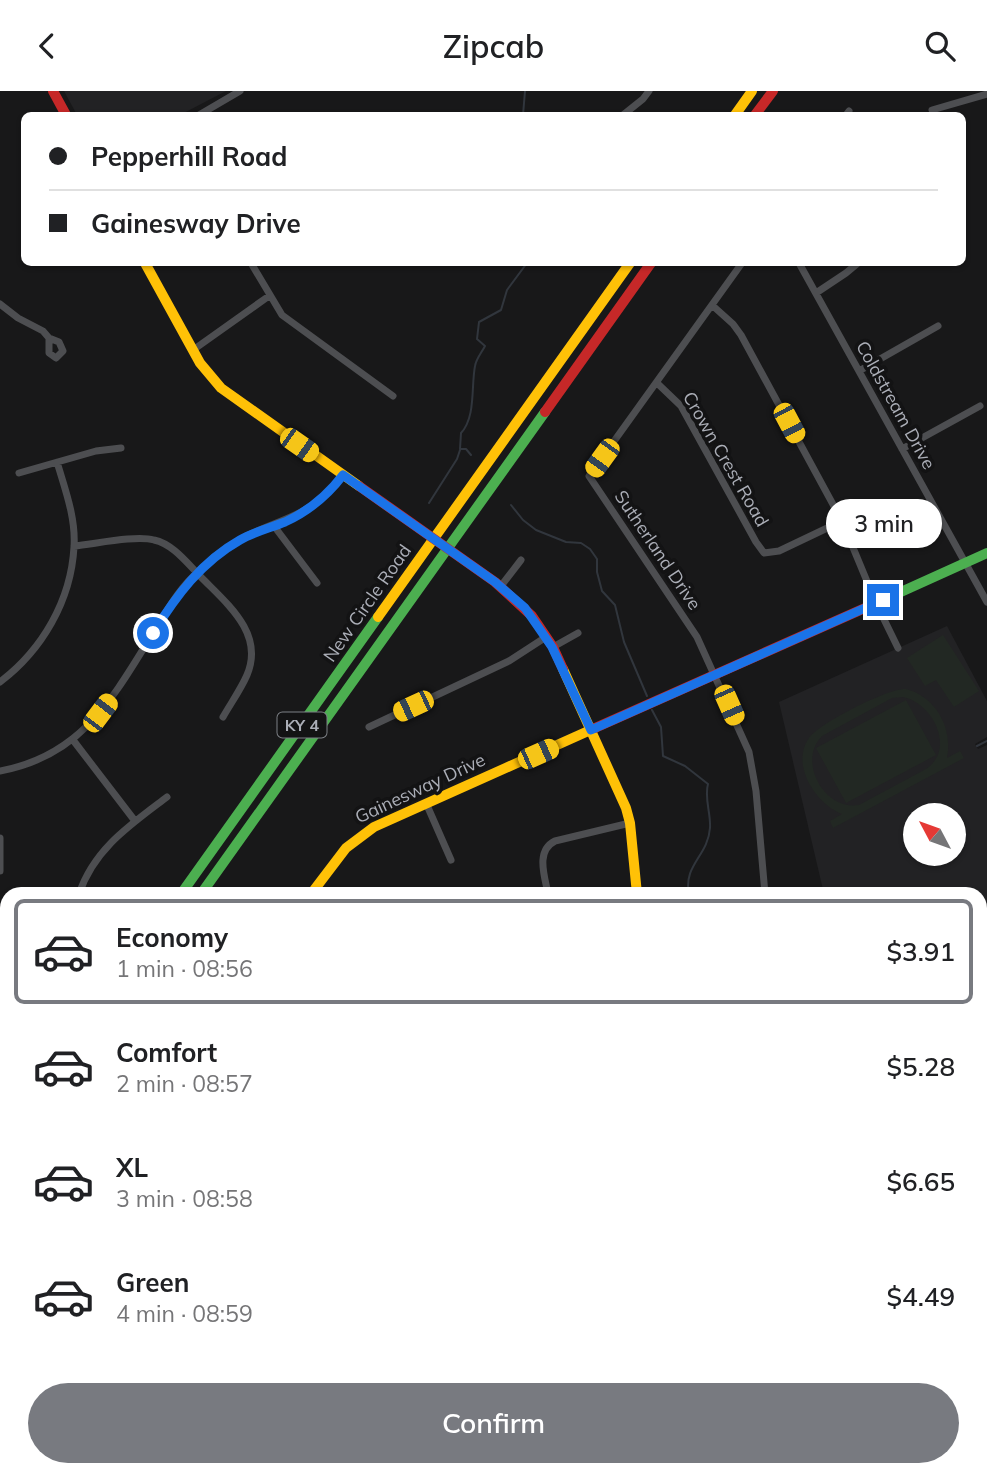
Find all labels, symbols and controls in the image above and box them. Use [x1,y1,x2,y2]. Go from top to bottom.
text: Zipcab [443,26,544,66]
icon: back [28,27,66,65]
icon: search [921,27,959,65]
text: Pepperhill Road [91,140,287,173]
text: Gainesway Drive [91,207,301,240]
street label: Coldstream Drive [851,337,941,473]
street label: Crown Crest Road [678,387,774,531]
car [770,400,809,446]
car [276,424,323,466]
car [582,435,623,481]
street label: Sutherland Drive [609,486,707,614]
callout: 3 min [825,498,941,547]
text: 3 min [854,509,914,538]
street label: New Circle Road [318,540,416,666]
route end [867,584,899,616]
route start [137,617,169,649]
car [711,682,748,728]
car [390,688,437,724]
car [79,690,122,736]
road number: KY 4 [278,713,326,737]
car [515,736,562,772]
street label: Gainesway Drive [351,748,489,828]
north arrow [903,803,966,866]
map controls [903,803,966,866]
icon: car [32,920,95,983]
text: Economy [116,921,228,954]
text: $3.91 [886,935,955,968]
text: 1 min · 08:56 [116,954,253,983]
icon: car [32,1035,95,1098]
text: Comfort [116,1036,217,1069]
text: $5.28 [886,1050,955,1083]
text: 2 min · 08:57 [116,1069,253,1098]
icon: car [32,1150,95,1213]
text: XL [116,1151,148,1184]
text: $6.65 [886,1165,955,1198]
text: 3 min · 08:58 [116,1184,253,1213]
icon: car [32,1265,95,1328]
text: Green [116,1266,189,1299]
text: $4.49 [886,1280,955,1313]
text: 4 min · 08:59 [116,1299,253,1328]
button: Confirm [28,1383,959,1463]

